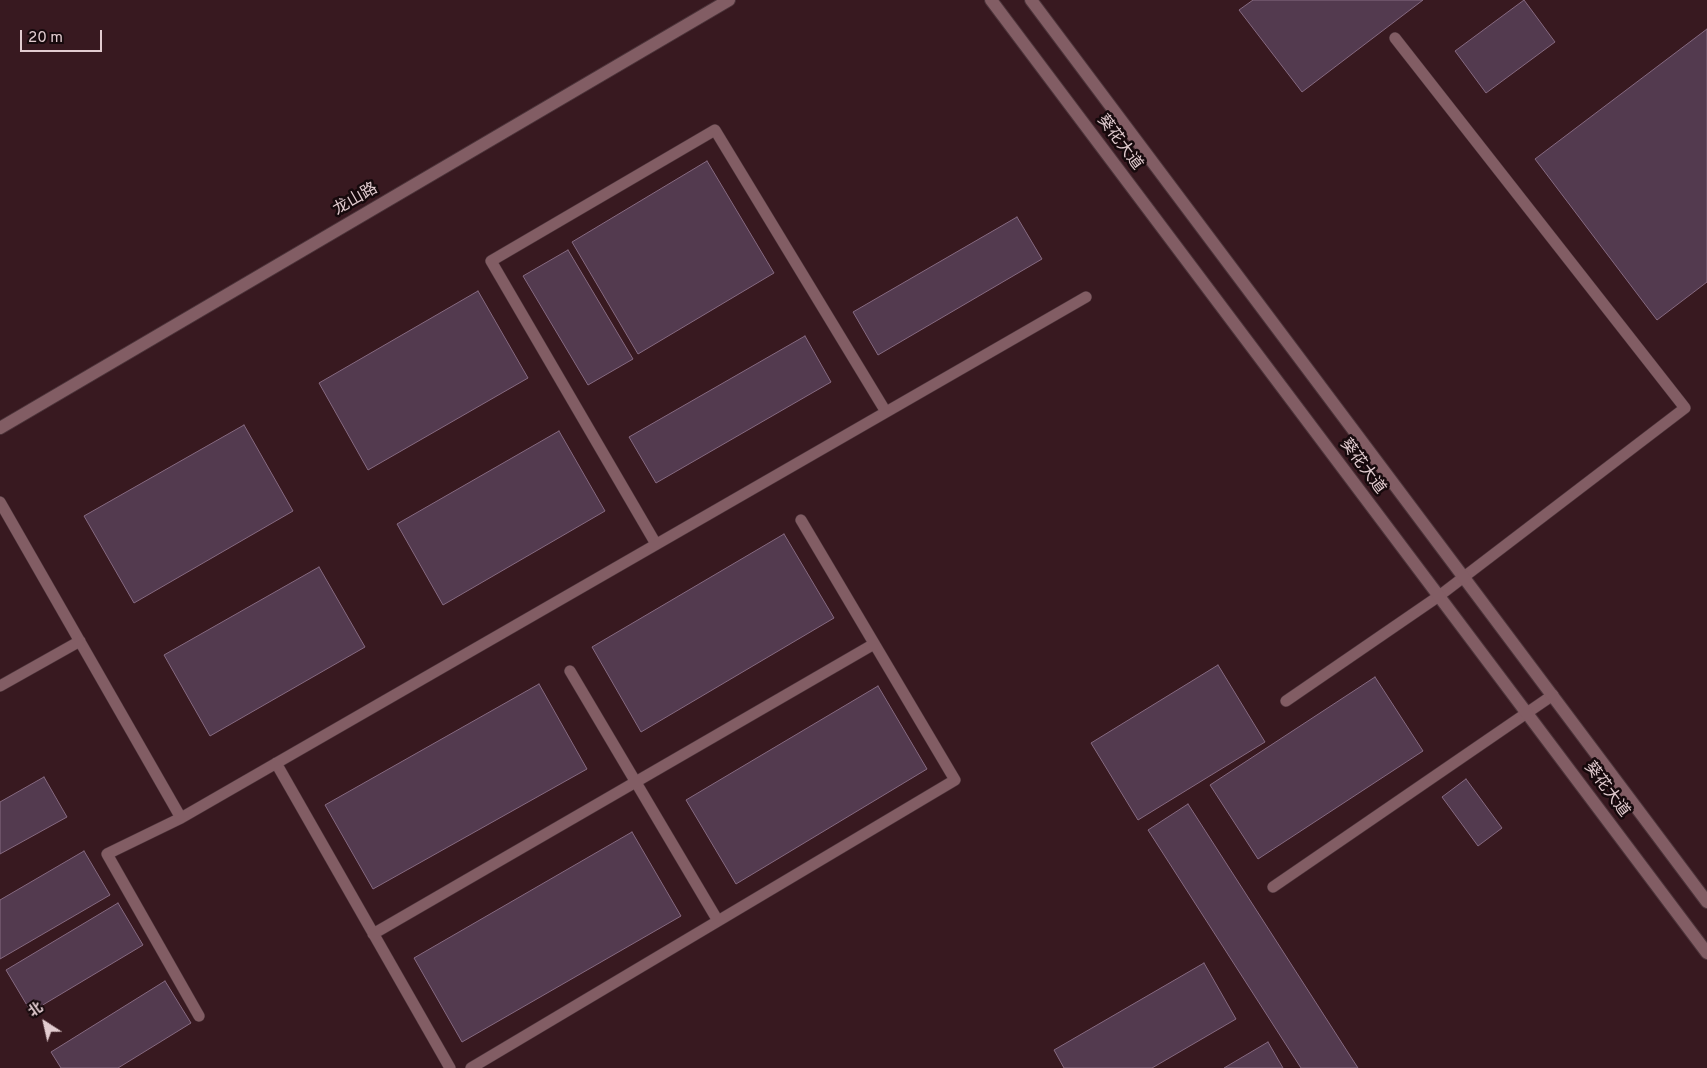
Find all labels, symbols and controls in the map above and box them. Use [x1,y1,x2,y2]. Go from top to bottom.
scale bar [22,20,105,52]
text: 20 m [28,29,63,48]
street label: 葵花大道 [1092,112,1146,174]
street label: 龙山路 [330,180,382,220]
street label: 葵花大道 [1335,436,1389,498]
street label: 葵花大道 [1579,759,1633,821]
north arrow [20,998,70,1048]
text: 北 [26,999,47,1021]

